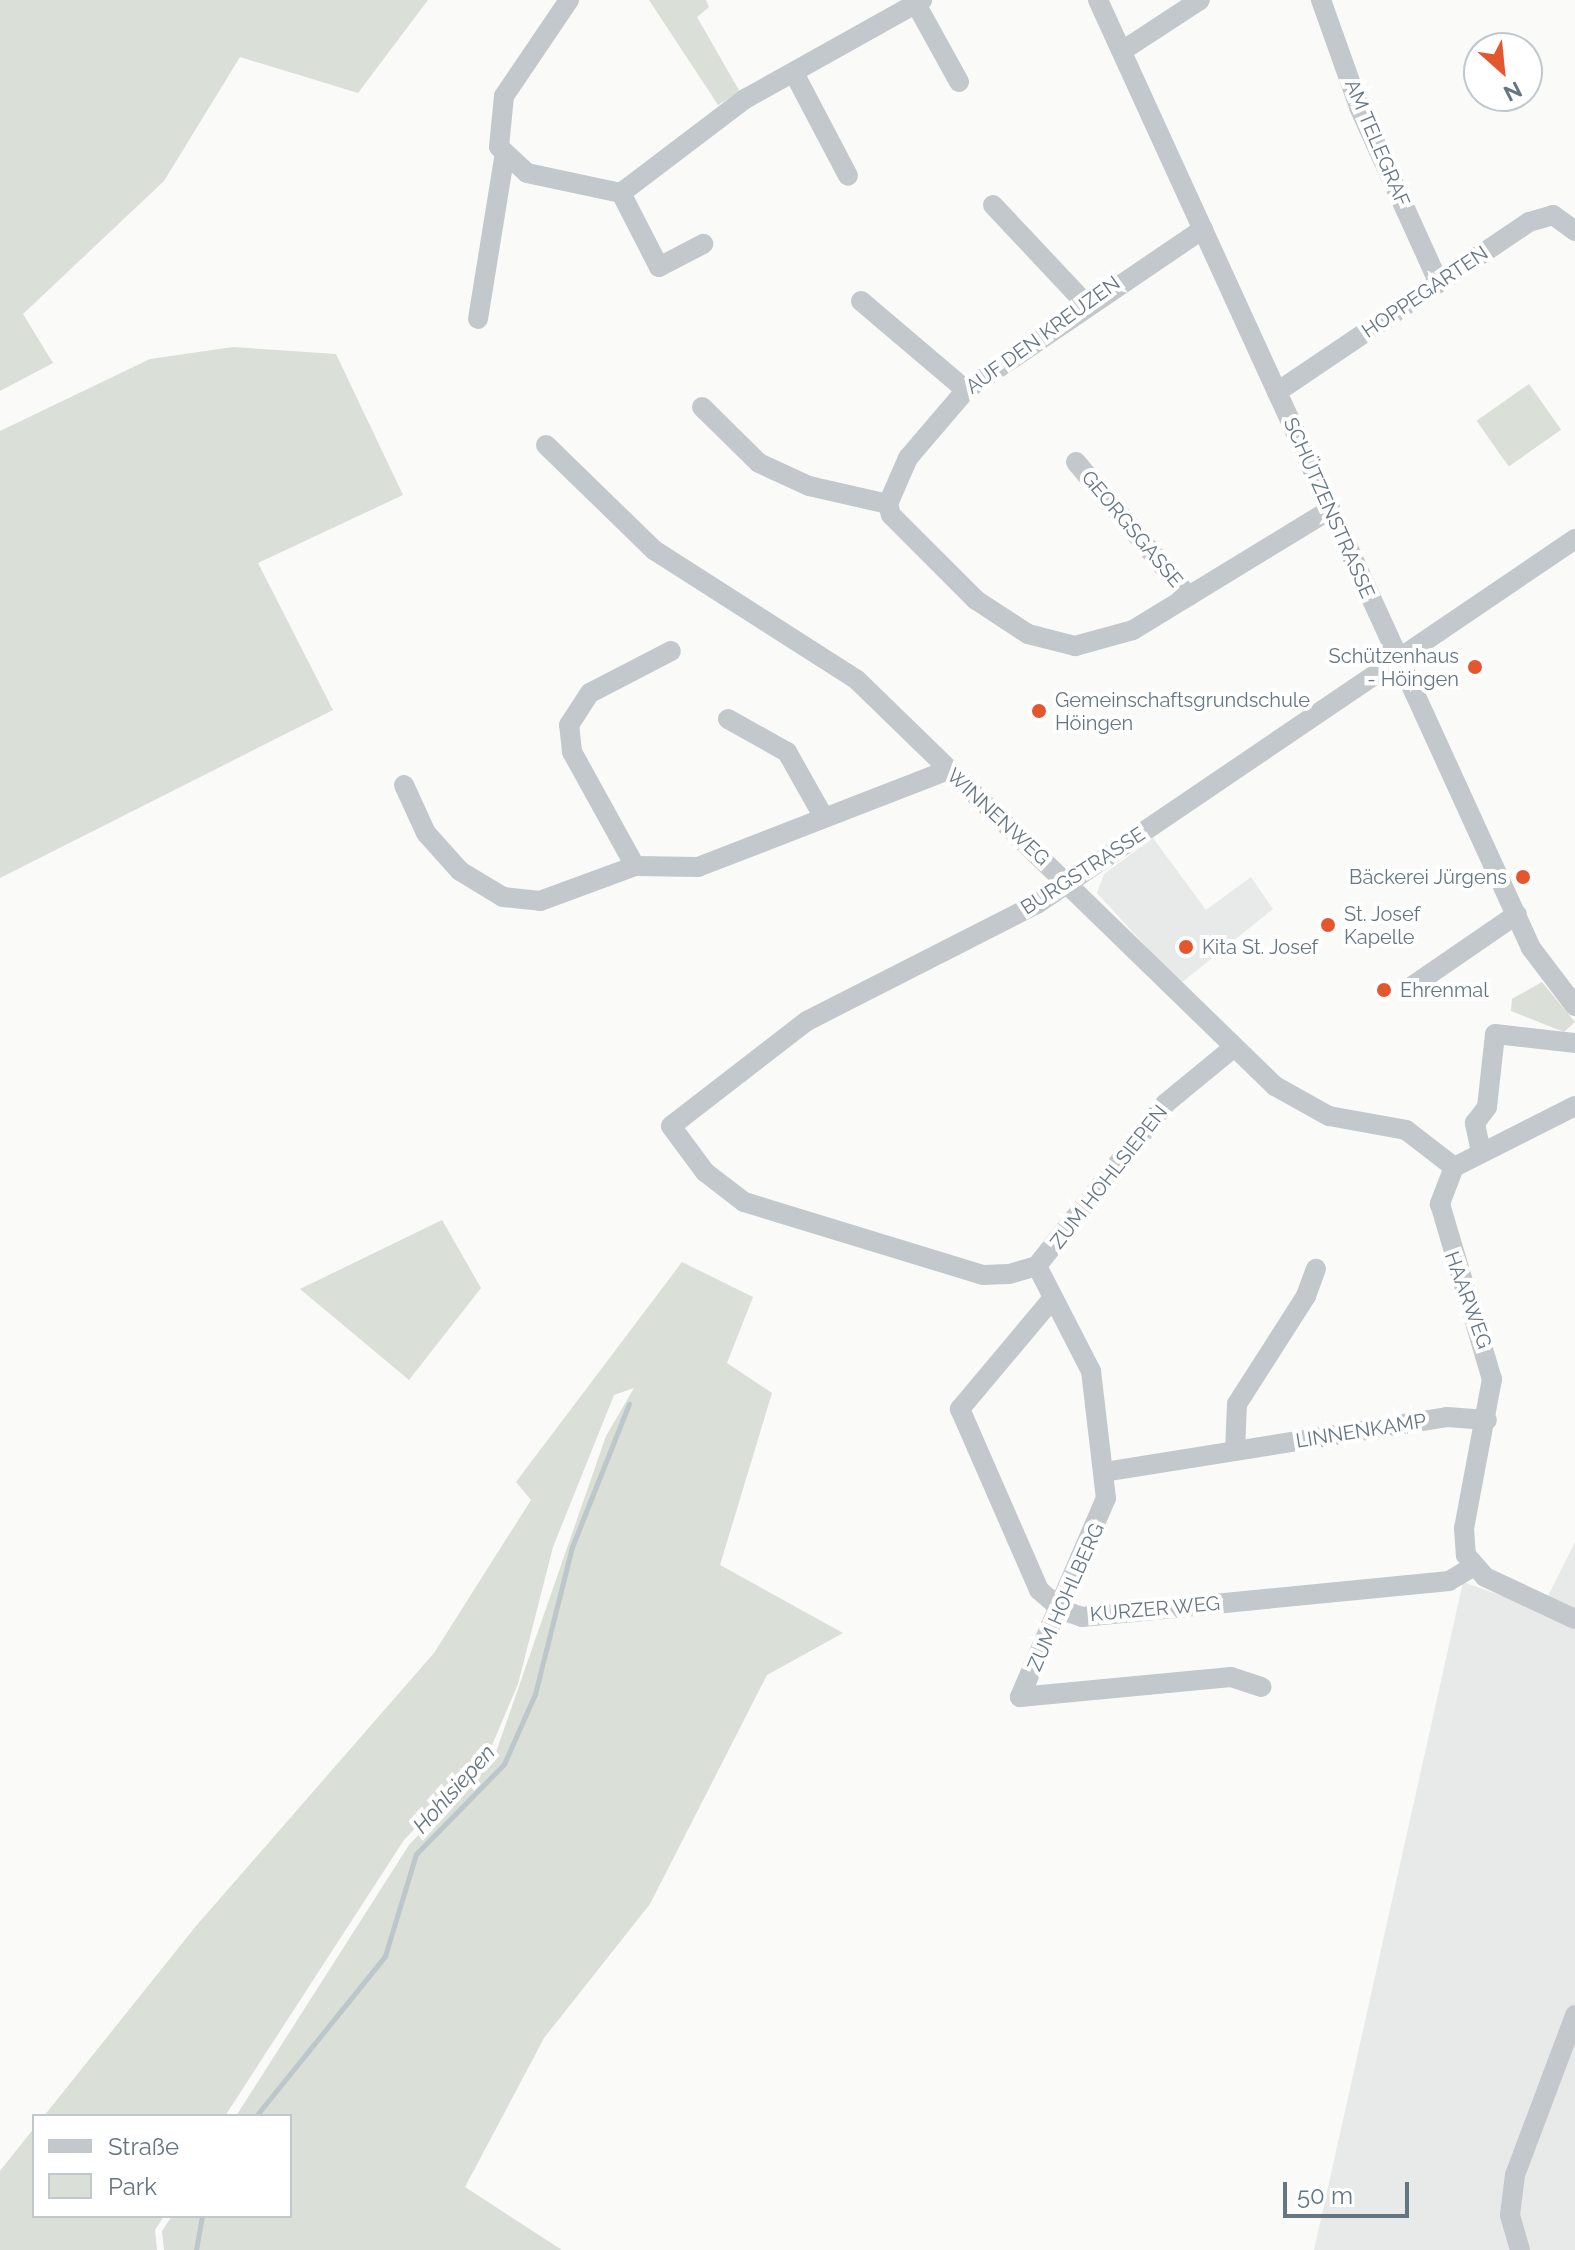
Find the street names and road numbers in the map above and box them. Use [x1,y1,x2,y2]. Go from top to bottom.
street label: AM TELEGRAF [1339,75,1415,211]
street label: HOPPEGARTEN [1357,241,1493,343]
street label: AUF DEN KREUZEN [961,271,1125,399]
street label: SCHÜTZENSTRASSE [1278,414,1380,602]
street label: GEORGSGASSE [1076,466,1188,592]
street label: WINNENWEG [942,763,1054,871]
street label: BURGSTRASSE [1017,822,1149,920]
street label: ZUM HOHLSIEPEN [1045,1100,1173,1254]
street label: HAARWEG [1439,1248,1497,1352]
street label: LINNENKAMP [1294,1409,1428,1453]
street label: ZUM HOHLBERG [1023,1519,1109,1675]
street label: KURZER WEG [1089,1591,1221,1627]

